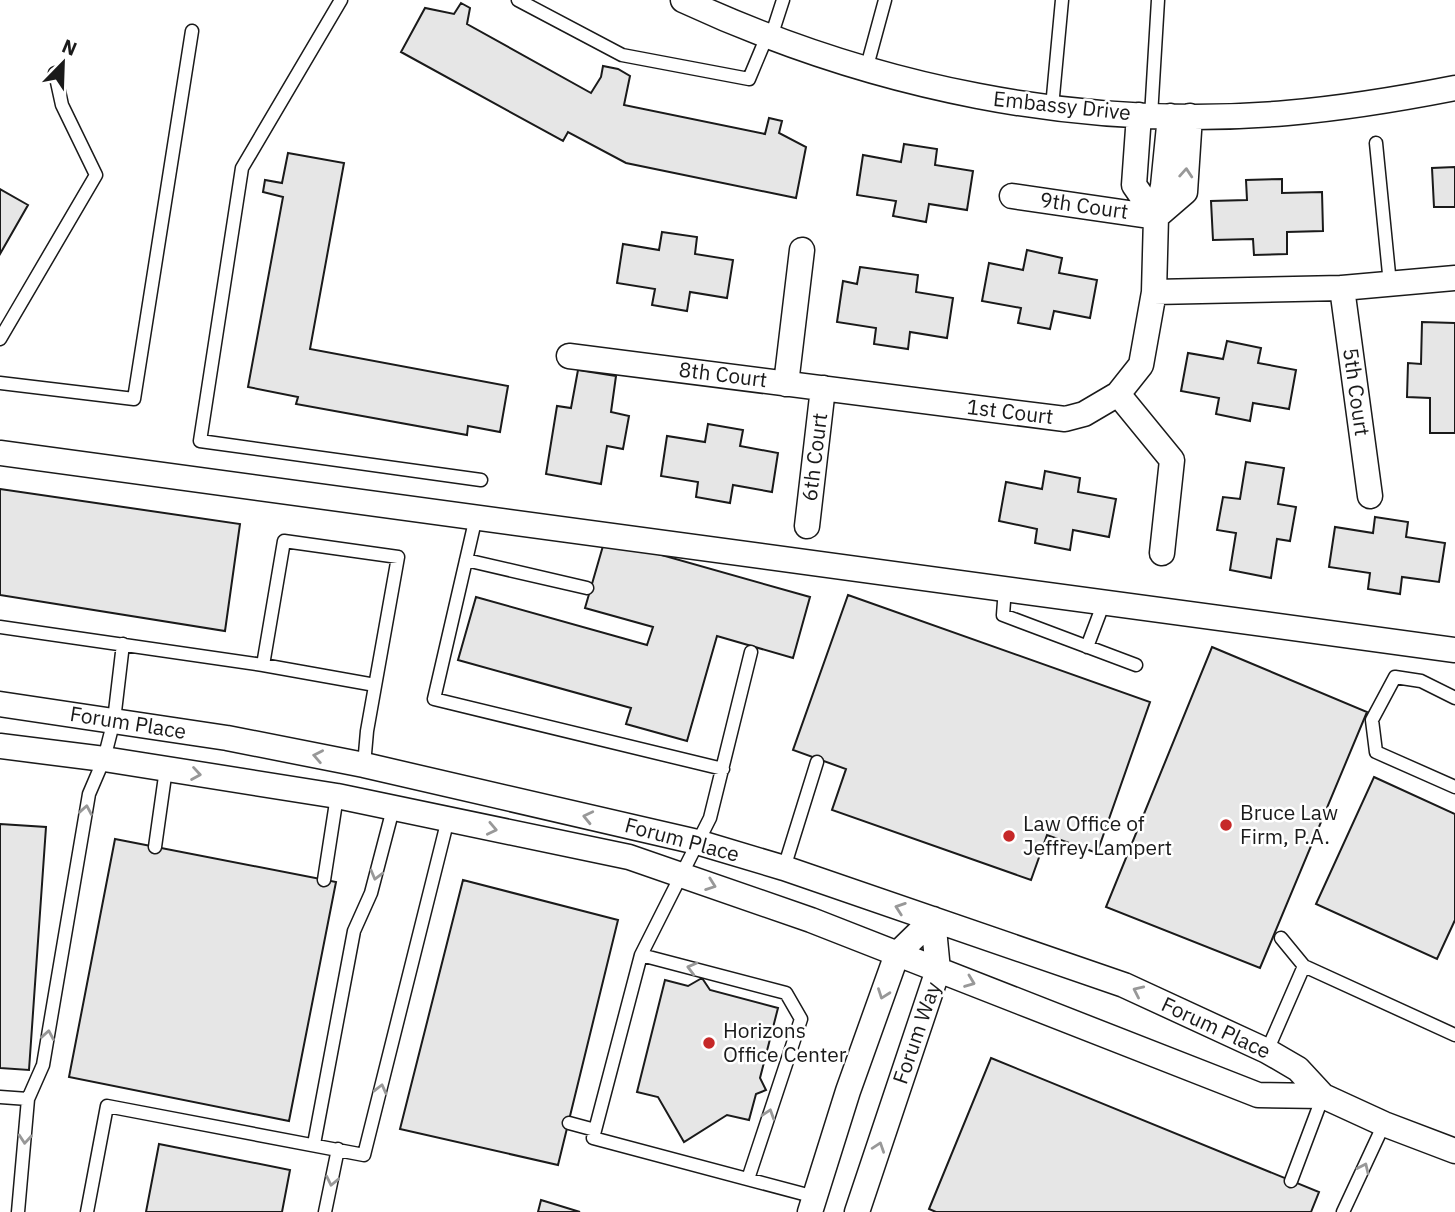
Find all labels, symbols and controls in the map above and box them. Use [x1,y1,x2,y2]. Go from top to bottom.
north arrow [28,28,98,98]
text: N [59,34,81,61]
street label: Embassy Drive [992,84,1132,126]
one-way arrow [1179,167,1194,178]
street label: 9th Court [1038,185,1130,225]
street label: 5th Court [1337,346,1377,438]
street label: 8th Court [677,355,769,393]
street label: 1st Court [965,392,1055,430]
street label: 6th Court [795,411,833,503]
street label: Forum Place [68,699,188,745]
one-way arrow [312,749,324,764]
one-way arrow [190,766,202,781]
place label: Bruce Law Firm, P.A. [1240,798,1338,850]
one-way arrow [78,804,93,816]
place label: Law Office of Jeffrey Lampert [1023,809,1172,861]
one-way arrow [582,810,594,825]
street label: Forum Place [622,810,743,868]
marker: Bruce Law Firm, P.A. [1218,817,1234,833]
one-way arrow [486,820,498,835]
marker: Law Office of Jeffrey Lampert [1001,828,1017,844]
one-way arrow [370,869,384,881]
one-way arrow [705,877,717,891]
one-way arrow [895,902,907,916]
one-way arrow [686,962,698,976]
one-way arrow [964,974,976,988]
street label: Forum Way [886,978,947,1087]
one-way arrow [1133,985,1145,999]
one-way arrow [877,988,891,1000]
street label: Forum Place [1157,990,1276,1065]
place label: Horizons Office Center [723,1016,847,1068]
one-way arrow [40,1029,55,1041]
marker: Horizons Office Center [701,1035,717,1051]
one-way arrow [373,1083,387,1095]
one-way arrow [761,1108,775,1120]
one-way arrow [17,1133,32,1145]
one-way arrow [871,1142,885,1154]
one-way arrow [1356,1163,1370,1175]
one-way arrow [325,1175,340,1187]

